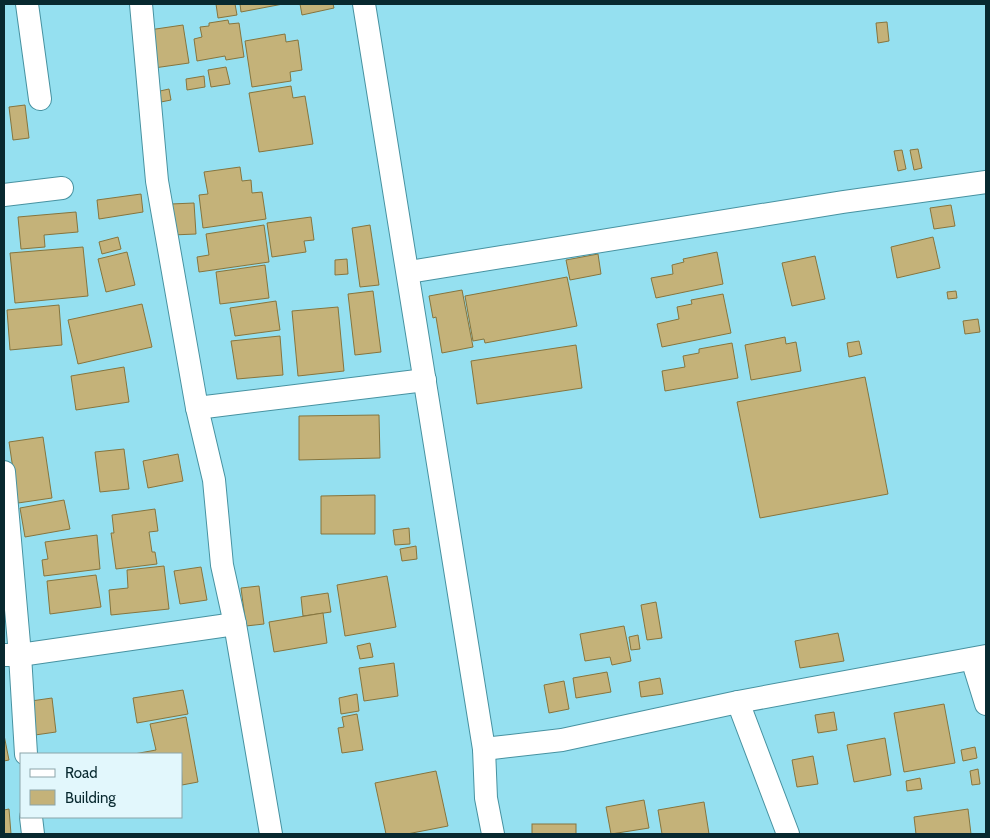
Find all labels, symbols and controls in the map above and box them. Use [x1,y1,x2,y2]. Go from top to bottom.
legend [20,753,182,818]
text: Road [65,764,98,782]
text: Building [65,789,116,807]

